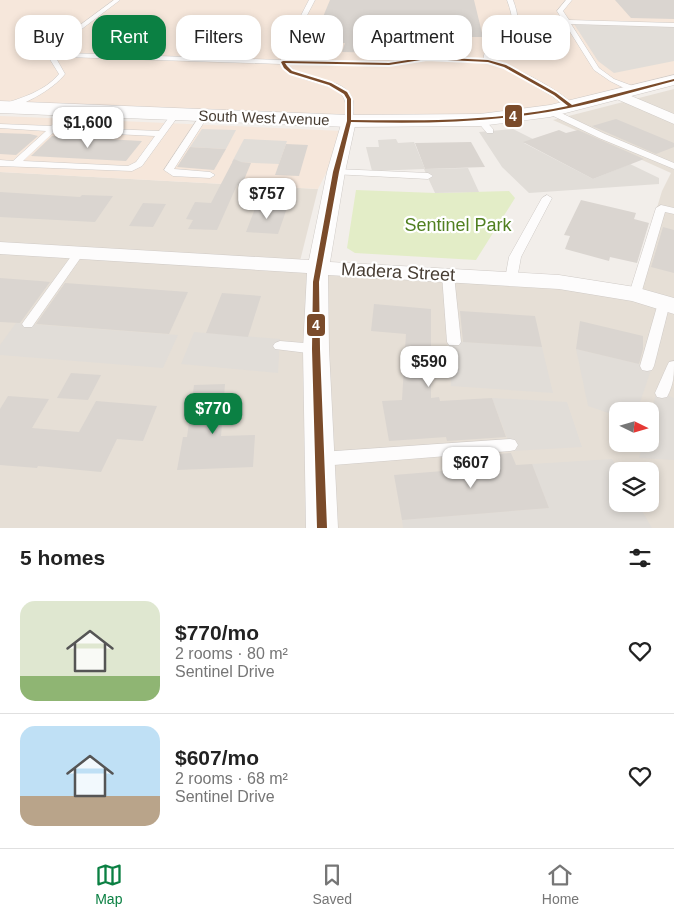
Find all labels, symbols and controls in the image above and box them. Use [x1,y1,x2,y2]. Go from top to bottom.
chip: Buy [15,15,82,60]
chip: Rent [92,15,166,60]
chip: Filters [176,15,261,60]
chip: New [271,15,343,60]
chip: Apartment [353,15,472,60]
chip: House [482,15,570,60]
line badge: 4 [504,104,523,128]
pin: $1,600 [47,106,129,149]
street label: South West Avenue [198,107,330,128]
text: 4 [509,108,517,124]
text: $1,600 [64,114,112,131]
pin: $757 [237,178,297,220]
text: $757 [249,185,285,202]
park label: Sentinel Park [404,215,513,235]
street label: Madera Street [341,259,455,285]
line badge: 4 [306,313,326,337]
text: 4 [312,317,320,333]
pin: $590 [399,346,459,388]
text: $590 [411,353,447,370]
pin: $770 [183,392,243,435]
text: $770 [195,400,231,417]
north arrow [609,402,659,452]
map controls [609,402,659,512]
pin: $607 [441,446,501,489]
text: $607 [453,454,489,471]
button: layers [609,462,659,512]
icon: filters [626,544,654,572]
text: 5 homes [20,546,105,569]
icon: home [60,621,120,681]
text: $770/mo [175,621,259,644]
icon: heart [626,637,654,665]
text: 2 rooms · 80 m² [175,645,288,662]
text: Sentinel Drive [175,663,275,680]
icon: home [60,746,120,806]
text: $607/mo [175,746,259,769]
icon: heart [626,762,654,790]
text: 2 rooms · 68 m² [175,770,288,787]
text: Sentinel Drive [175,788,275,805]
tab: Map [95,861,123,907]
tab: Saved [312,861,352,907]
tab: Home [542,861,579,907]

